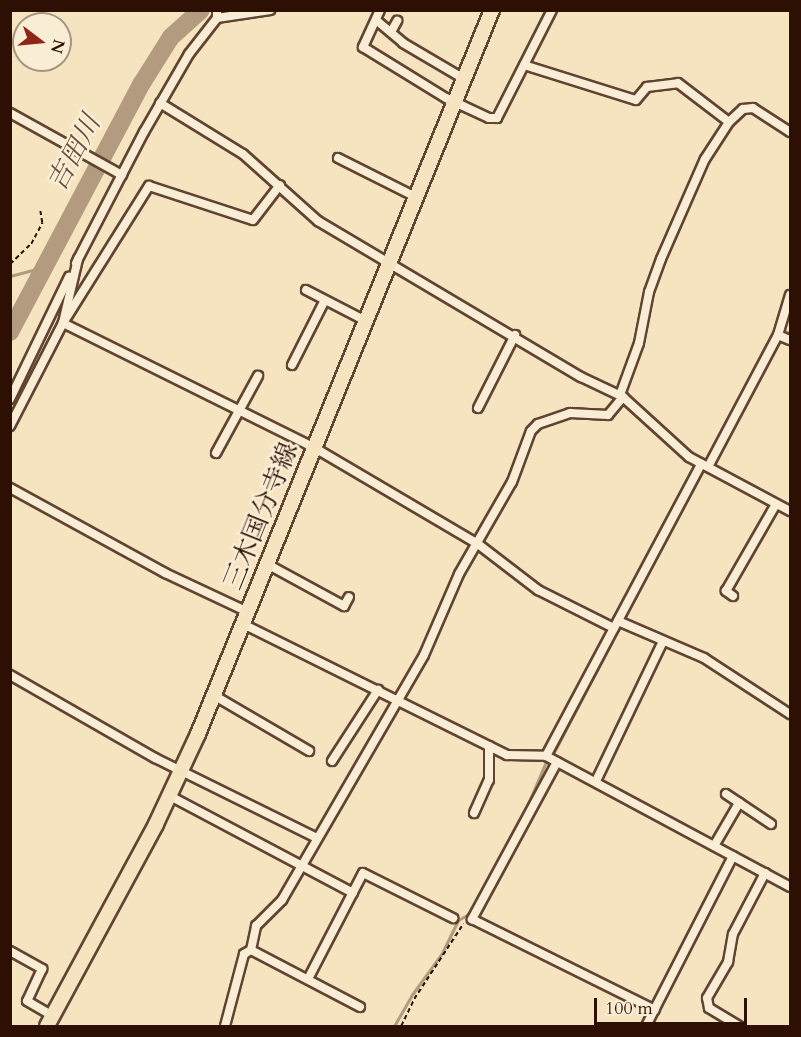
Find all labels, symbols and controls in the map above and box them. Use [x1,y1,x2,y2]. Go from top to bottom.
north arrow [12,12,72,72]
text: N [45,37,70,56]
water label: 吉田川 [41,110,107,196]
street label: 三木国分寺線 [217,438,305,594]
scale bar [597,986,750,1024]
text: 100 m [605,996,653,1021]

